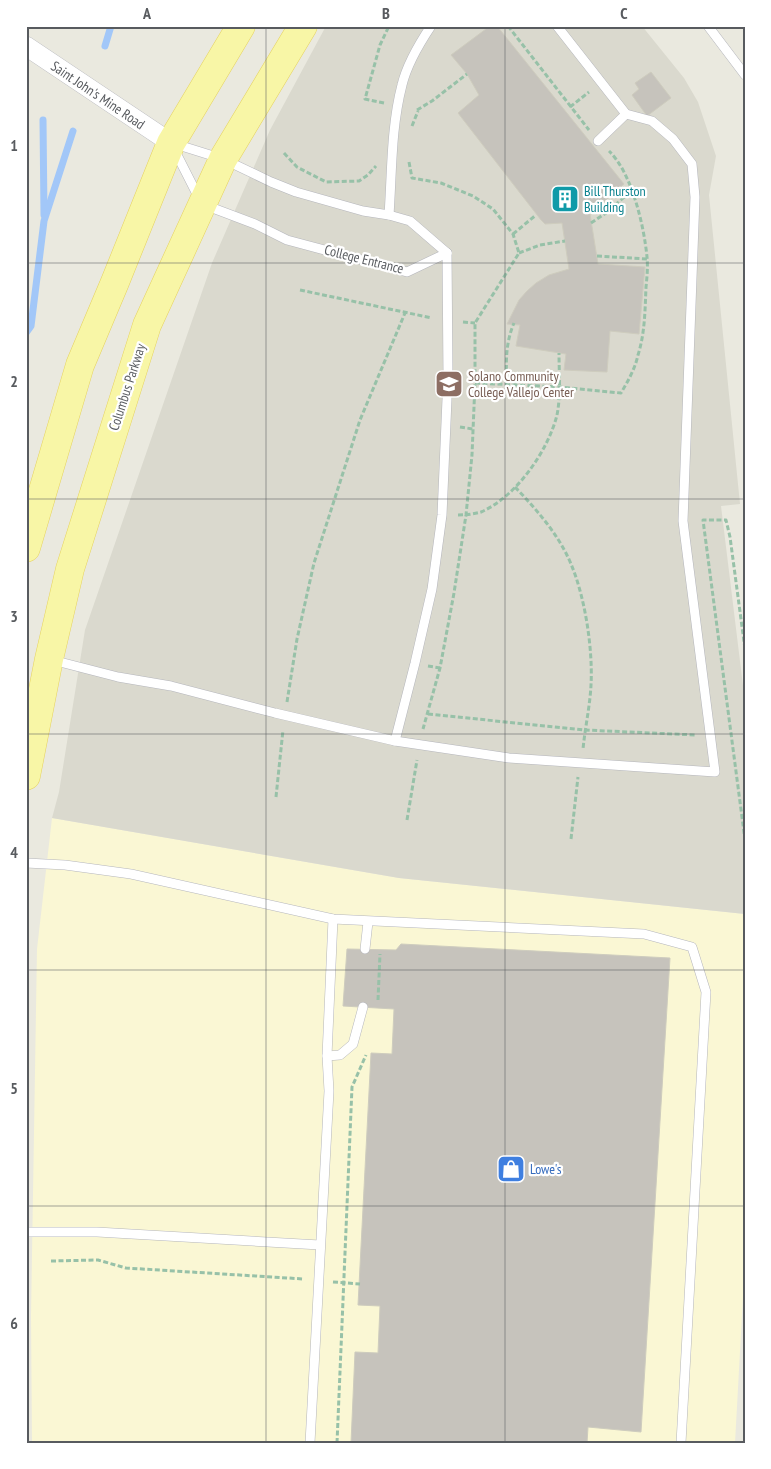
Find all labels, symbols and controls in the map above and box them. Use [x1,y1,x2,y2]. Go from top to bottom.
text: A [142,3,152,23]
text: B [382,3,390,23]
text: C [620,3,628,23]
street label: Saint John's Mine Road [48,57,148,133]
text: 1 [10,135,18,155]
place label: Bill Thurston Building [584,182,646,216]
building icon: Bill Thurston Building [550,184,580,214]
street label: College Entrance [322,240,406,278]
street label: Columbus Parkway [104,341,150,433]
place label: Solano Community College Vallejo Center [468,367,574,401]
school or university icon: Solano Community College Vallejo Center [434,369,464,399]
text: 2 [10,371,18,391]
text: 3 [10,606,18,626]
text: 4 [10,842,18,862]
text: 5 [10,1078,18,1098]
shop icon: Lowe's [496,1154,526,1184]
place label: Lowe's [530,1160,562,1178]
text: 6 [10,1313,18,1333]

